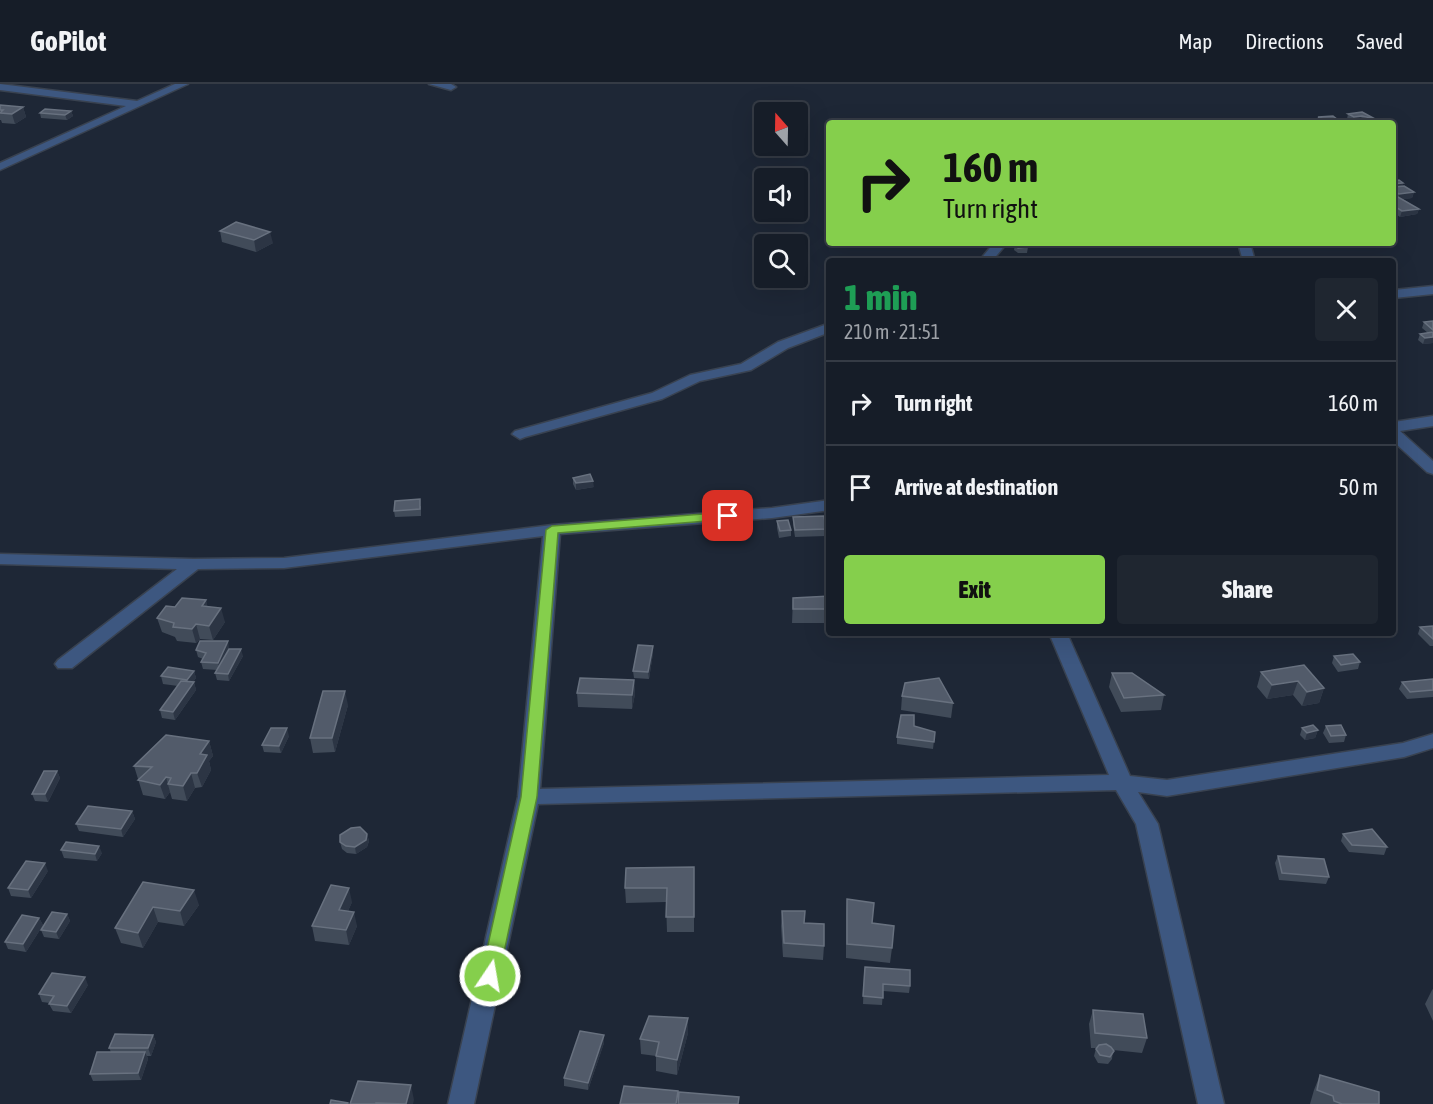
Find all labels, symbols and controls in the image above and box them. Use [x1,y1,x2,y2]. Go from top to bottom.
text: GoPilot [30,25,106,57]
text: Map [1178,29,1212,53]
text: Directions [1245,29,1324,53]
text: Saved [1357,29,1403,53]
north arrow [754,102,808,156]
map controls [754,102,808,288]
text: 160 m [943,143,1038,191]
icon: right [844,144,922,222]
button: sound [754,168,808,222]
text: Turn right [943,193,1038,224]
button: search [754,234,808,288]
text: 1 min [844,276,918,318]
button: close [1315,278,1378,341]
text: 210 m · 21:51 [844,320,940,343]
icon: right [844,387,877,420]
text: Turn right [895,390,972,416]
text: 160 m [1328,390,1378,416]
icon: arrive [844,471,877,504]
text: Arrive at destination [895,474,1058,500]
text: 50 m [1338,474,1378,500]
pin [702,490,753,541]
icon: arrive [711,499,744,532]
button: Exit [844,555,1105,624]
button: Share [1117,555,1378,624]
position arrow [458,944,522,1008]

